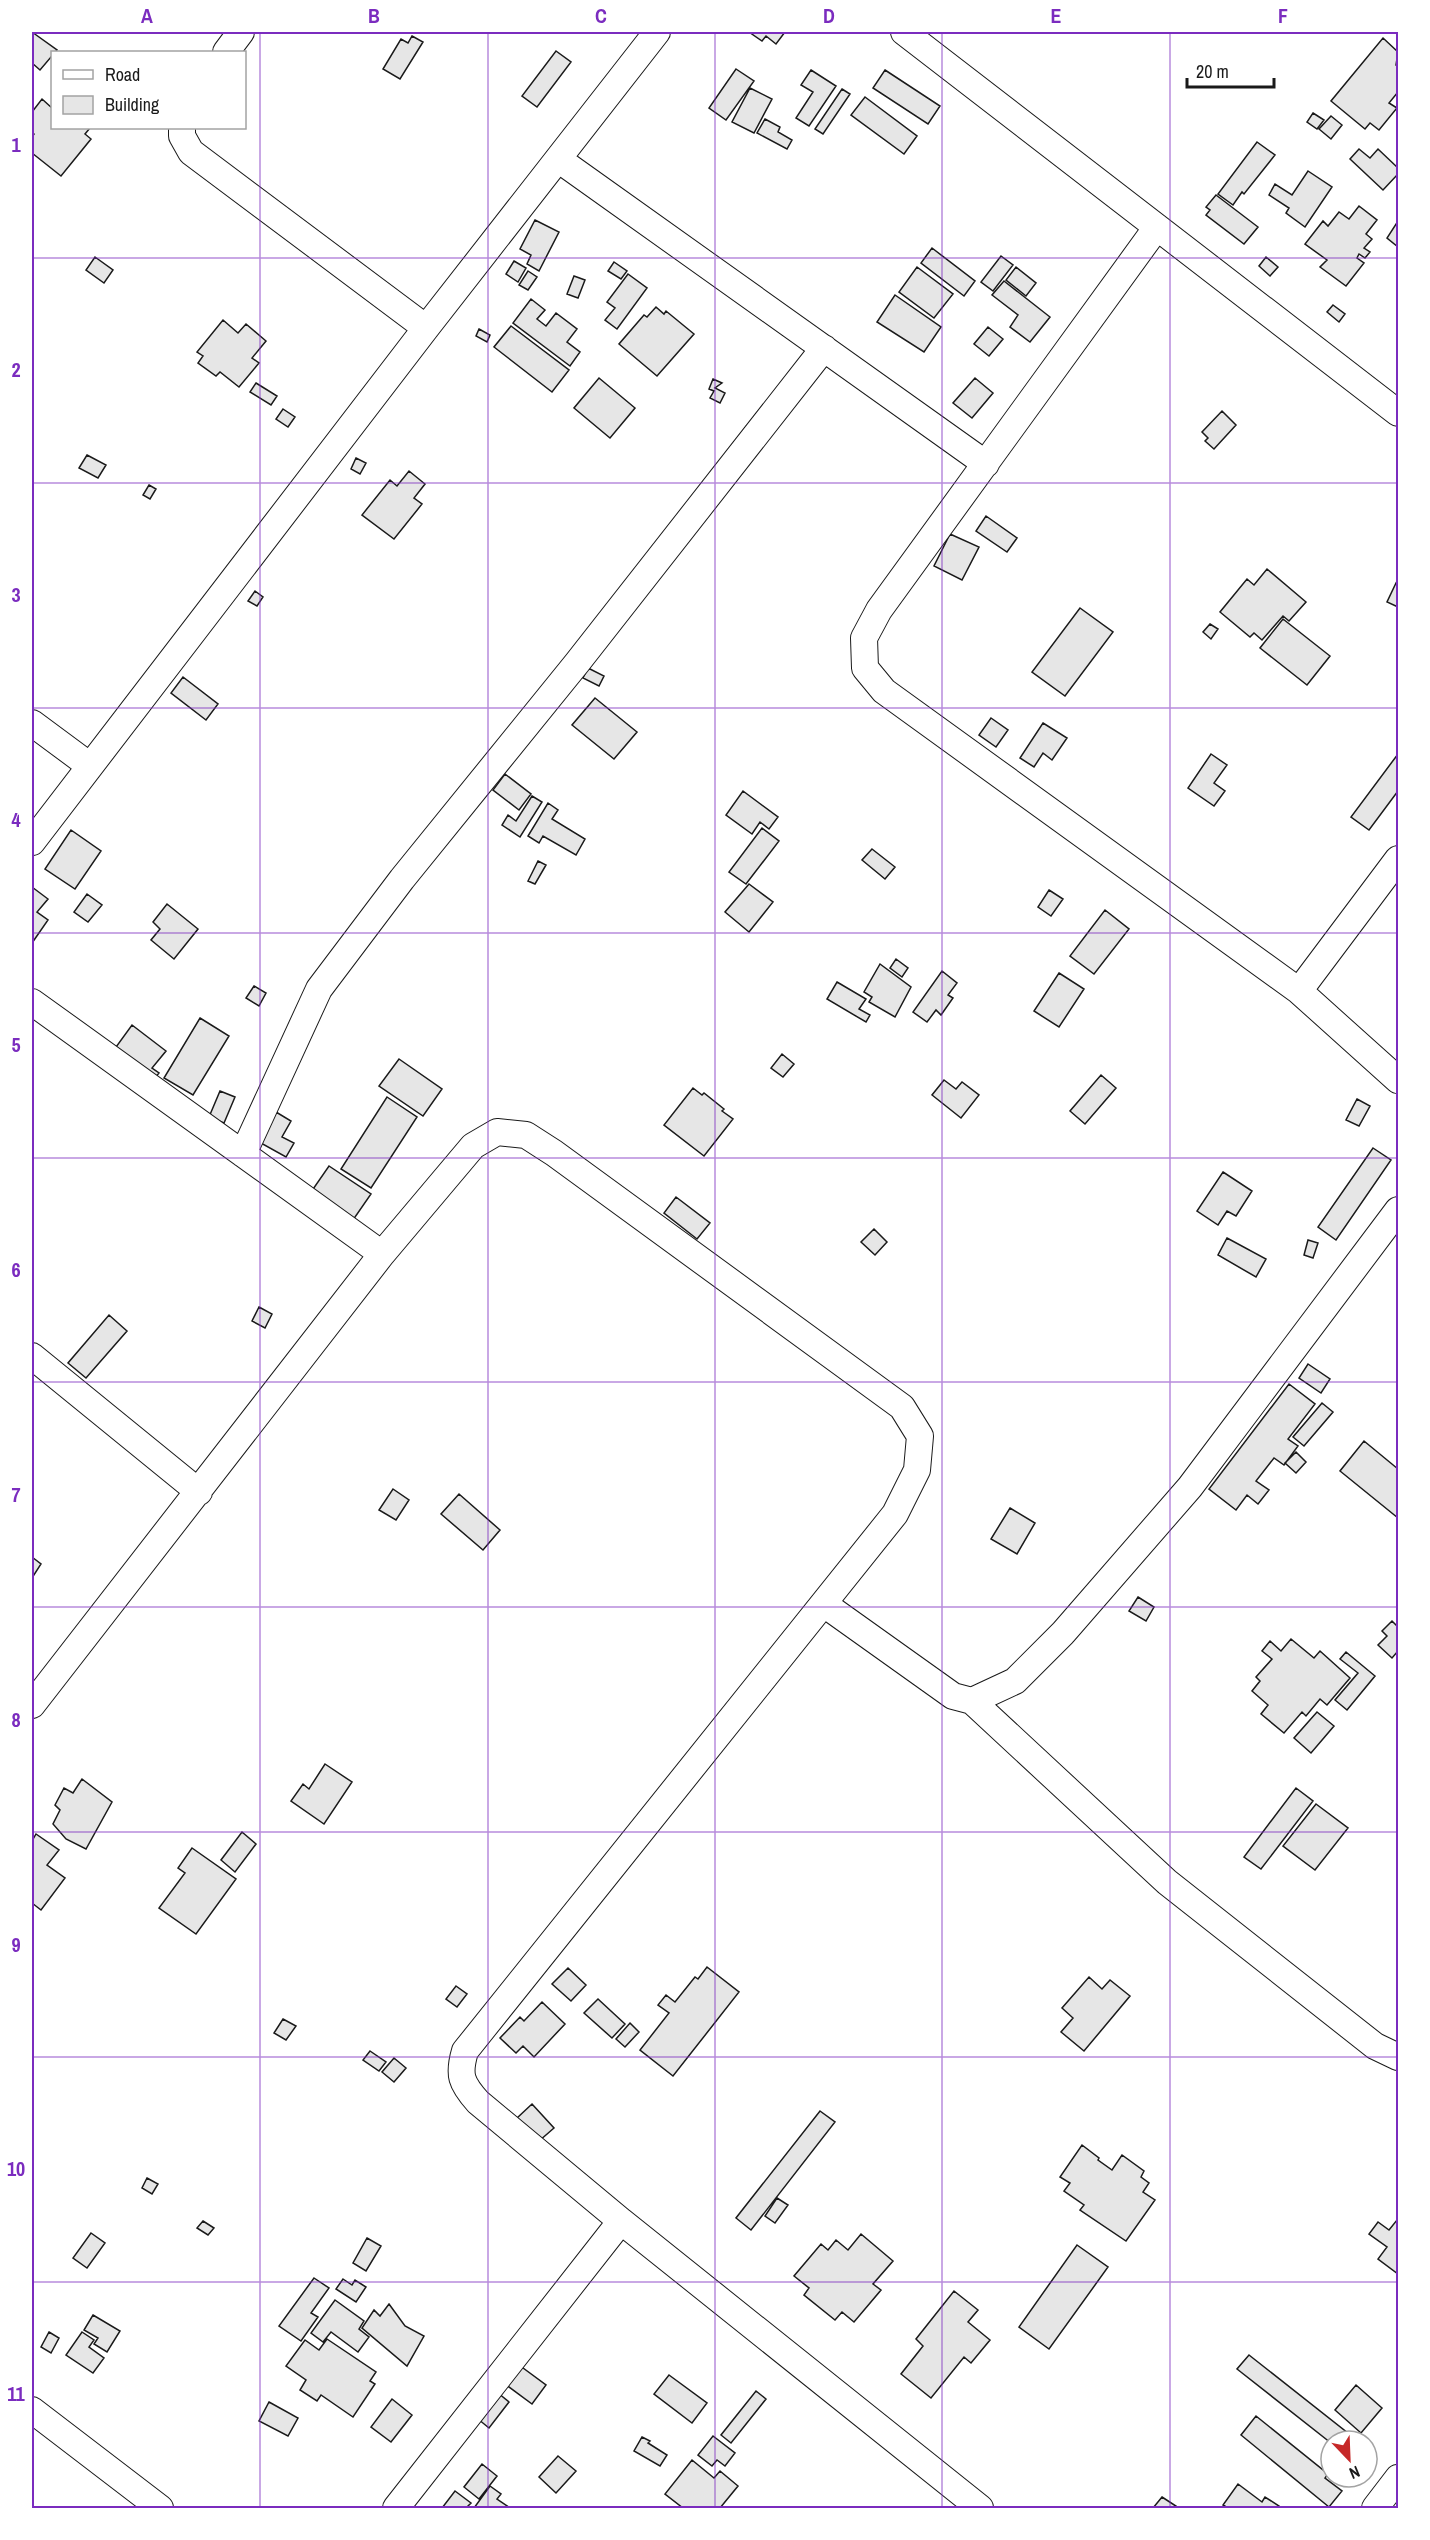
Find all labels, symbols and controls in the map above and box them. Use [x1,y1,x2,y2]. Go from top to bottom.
text: A [141,2,153,29]
text: B [368,2,380,29]
text: C [595,2,607,29]
text: D [823,2,835,29]
text: E [1051,2,1062,29]
text: F [1278,2,1288,29]
legend [51,51,246,129]
scale bar [1187,51,1274,89]
text: 20 m [1196,59,1229,84]
text: Road [105,62,140,87]
text: Building [105,92,160,117]
text: 1 [11,131,21,158]
text: 2 [11,356,21,383]
text: 3 [11,581,21,608]
text: 4 [11,806,21,833]
text: 5 [11,1031,21,1058]
text: 6 [11,1256,21,1283]
text: 7 [11,1481,21,1508]
text: 8 [11,1706,21,1733]
text: 9 [11,1931,21,1958]
text: 10 [7,2155,25,2182]
text: 11 [7,2380,26,2407]
north arrow [1319,2429,1379,2489]
text: N [1346,2461,1364,2485]

